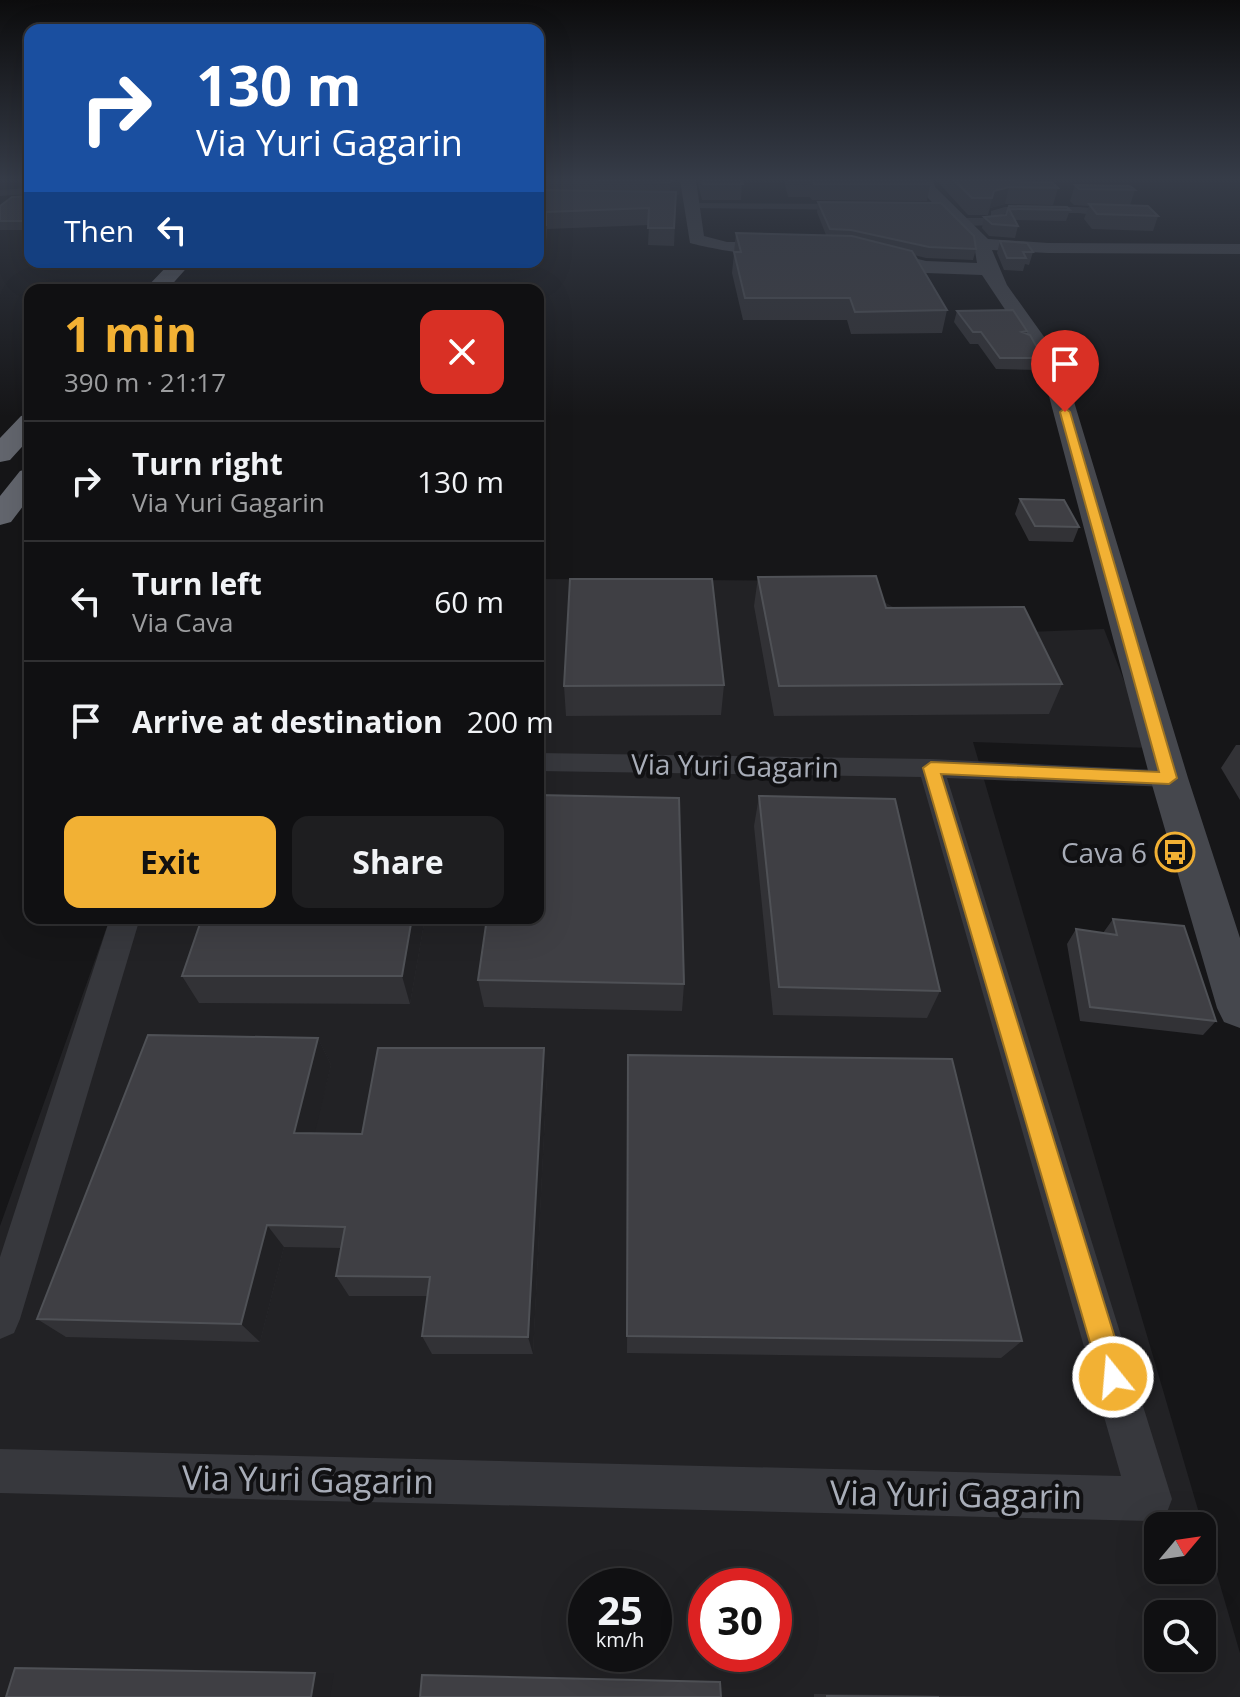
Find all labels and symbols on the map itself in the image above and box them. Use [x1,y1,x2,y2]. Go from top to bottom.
pin [1031,330,1099,412]
street label: Via Yuri Gagarin [631,744,839,786]
bus stop icon: Cava 6 [1154,831,1196,873]
place label: Cava 6 [1061,833,1147,871]
position arrow [1071,1335,1155,1419]
street label: Via Yuri Gagarin [182,1454,434,1504]
street label: Via Yuri Gagarin [830,1469,1082,1519]
north arrow [1144,1512,1216,1584]
speed limit sign: 30 [688,1568,792,1672]

